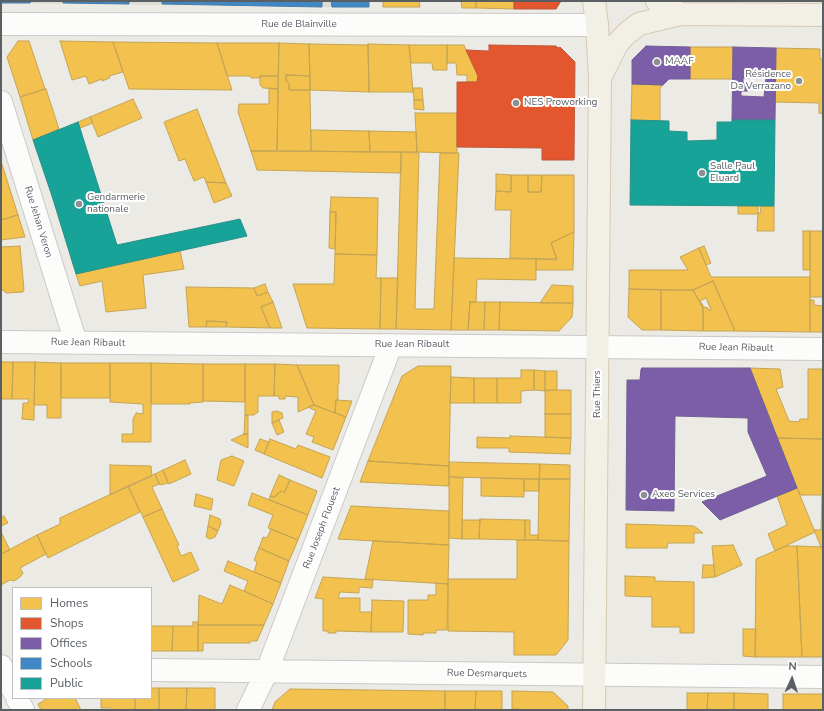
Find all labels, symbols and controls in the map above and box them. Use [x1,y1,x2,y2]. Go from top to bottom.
street label: Rue de Blainville [261,19,337,31]
place label: MAAF [665,56,694,68]
marker: MAAF [652,57,662,67]
place label: Résidence Da Verrazano [731,69,791,92]
marker: Résidence Da Verrazano [794,76,804,86]
place label: NES Proworking [524,97,597,109]
marker: NES Proworking [511,98,521,108]
place label: Salle Paul Eluard [710,161,755,184]
marker: Salle Paul Eluard [697,168,707,178]
street label: Rue Jehan Veron [21,185,55,259]
place label: Gendarmerie nationale [87,192,145,216]
marker: Gendarmerie nationale [74,199,84,209]
street label: Rue Jean Ribault [51,336,125,350]
street label: Rue Jean Ribault [375,339,449,351]
street label: Rue Jean Ribault [699,341,773,355]
street label: Rue Thiers [592,370,604,418]
street label: Rue Joseph Flouest [301,486,343,570]
place label: Axeo Services [652,489,715,501]
marker: Axeo Services [639,490,649,500]
legend [12,587,152,699]
text: Homes [50,595,88,611]
text: Shops [50,615,84,631]
text: Offices [50,635,87,651]
text: Schools [50,655,92,671]
north arrow [772,659,812,699]
text: N [788,659,797,674]
street label: Rue Desmarquets [447,667,527,681]
text: Public [50,675,83,691]

